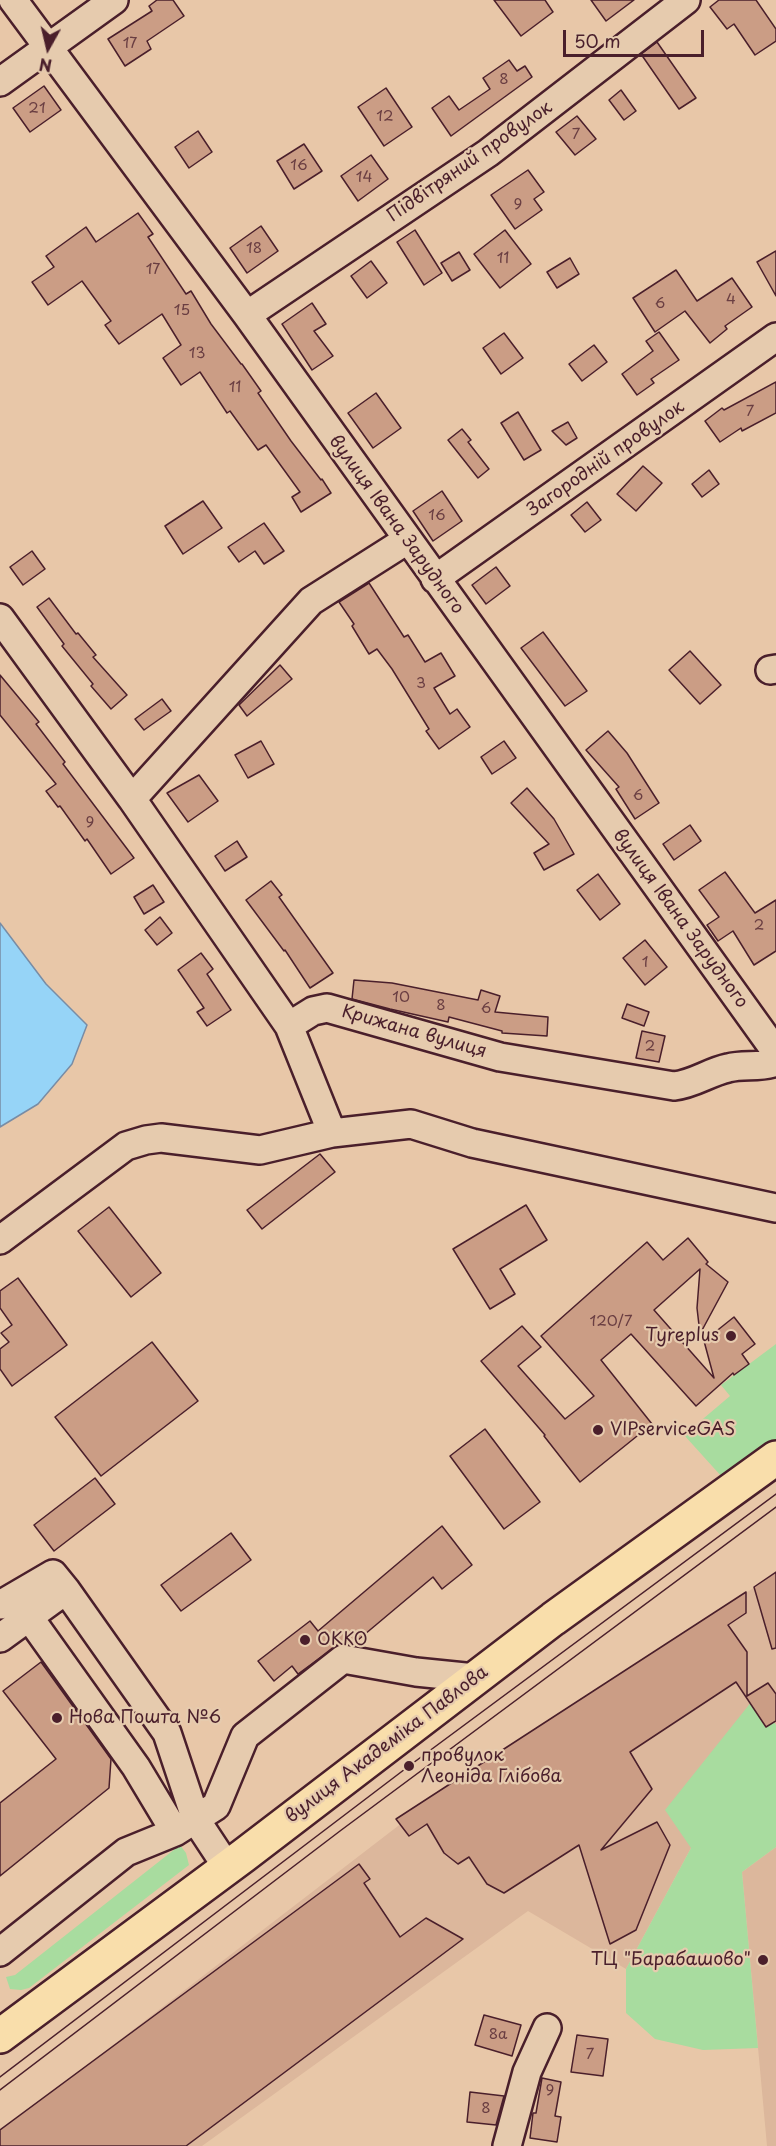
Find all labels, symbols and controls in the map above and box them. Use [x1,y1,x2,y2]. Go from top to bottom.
north arrow [18,18,78,78]
scale bar [566,18,707,56]
text: 50 m [574,27,621,54]
house number: 17 [123,35,137,53]
text: N [38,53,53,79]
house number: 8 [499,71,509,89]
street label: Підвітряний провулок [383,97,557,227]
house number: 21 [28,100,46,118]
house number: 12 [376,108,394,126]
house number: 7 [572,126,580,144]
house number: 16 [290,157,308,175]
house number: 14 [356,169,372,187]
house number: 9 [514,196,522,214]
house number: 18 [246,240,262,258]
house number: 11 [497,250,509,268]
house number: 17 [146,261,160,279]
house number: 4 [726,291,736,309]
house number: 6 [655,295,665,313]
house number: 15 [174,302,190,320]
house number: 13 [189,345,205,363]
house number: 11 [229,379,241,397]
street label: Загородній провулок [523,397,689,521]
house number: 7 [746,403,754,421]
street label: вулиця Івана Зарудного [324,431,468,619]
house number: 16 [428,507,446,525]
house number: 3 [416,675,426,693]
house number: 6 [633,787,643,805]
house number: 9 [86,814,94,832]
street label: вулиця Івана Зарудного [608,825,752,1013]
house number: 2 [754,917,764,935]
house number: 1 [642,954,648,972]
house number: 10 [392,989,410,1007]
house number: 8 [436,997,446,1015]
house number: 6 [481,1000,491,1018]
street label: Крижана вулиця [339,1001,489,1063]
house number: 2 [645,1038,655,1056]
house number: 120/7 [589,1313,633,1331]
place label: Tyreplus [645,1325,719,1347]
marker: Tyreplus [724,1329,738,1343]
place label: VIPserviceGAS [610,1419,736,1441]
marker: VIPserviceGAS [591,1423,605,1437]
place label: ОККО [317,1629,368,1651]
marker: ОККО [298,1633,312,1647]
street label: вулиця Академіка Павлова [282,1662,492,1828]
place label: Нова Пошта №6 [69,1707,221,1729]
marker: Нова Пошта №6 [50,1711,64,1725]
place label: провулок Леоніда Глібова [421,1745,562,1788]
marker: провулок Леоніда Глібова [402,1759,416,1773]
place label: ТЦ "Барабашово" [591,1949,751,1971]
marker: ТЦ "Барабашово" [756,1953,770,1967]
house number: 8а [489,2026,507,2044]
house number: 7 [586,2046,594,2064]
house number: 9 [546,2082,554,2100]
house number: 8 [481,2100,491,2118]

